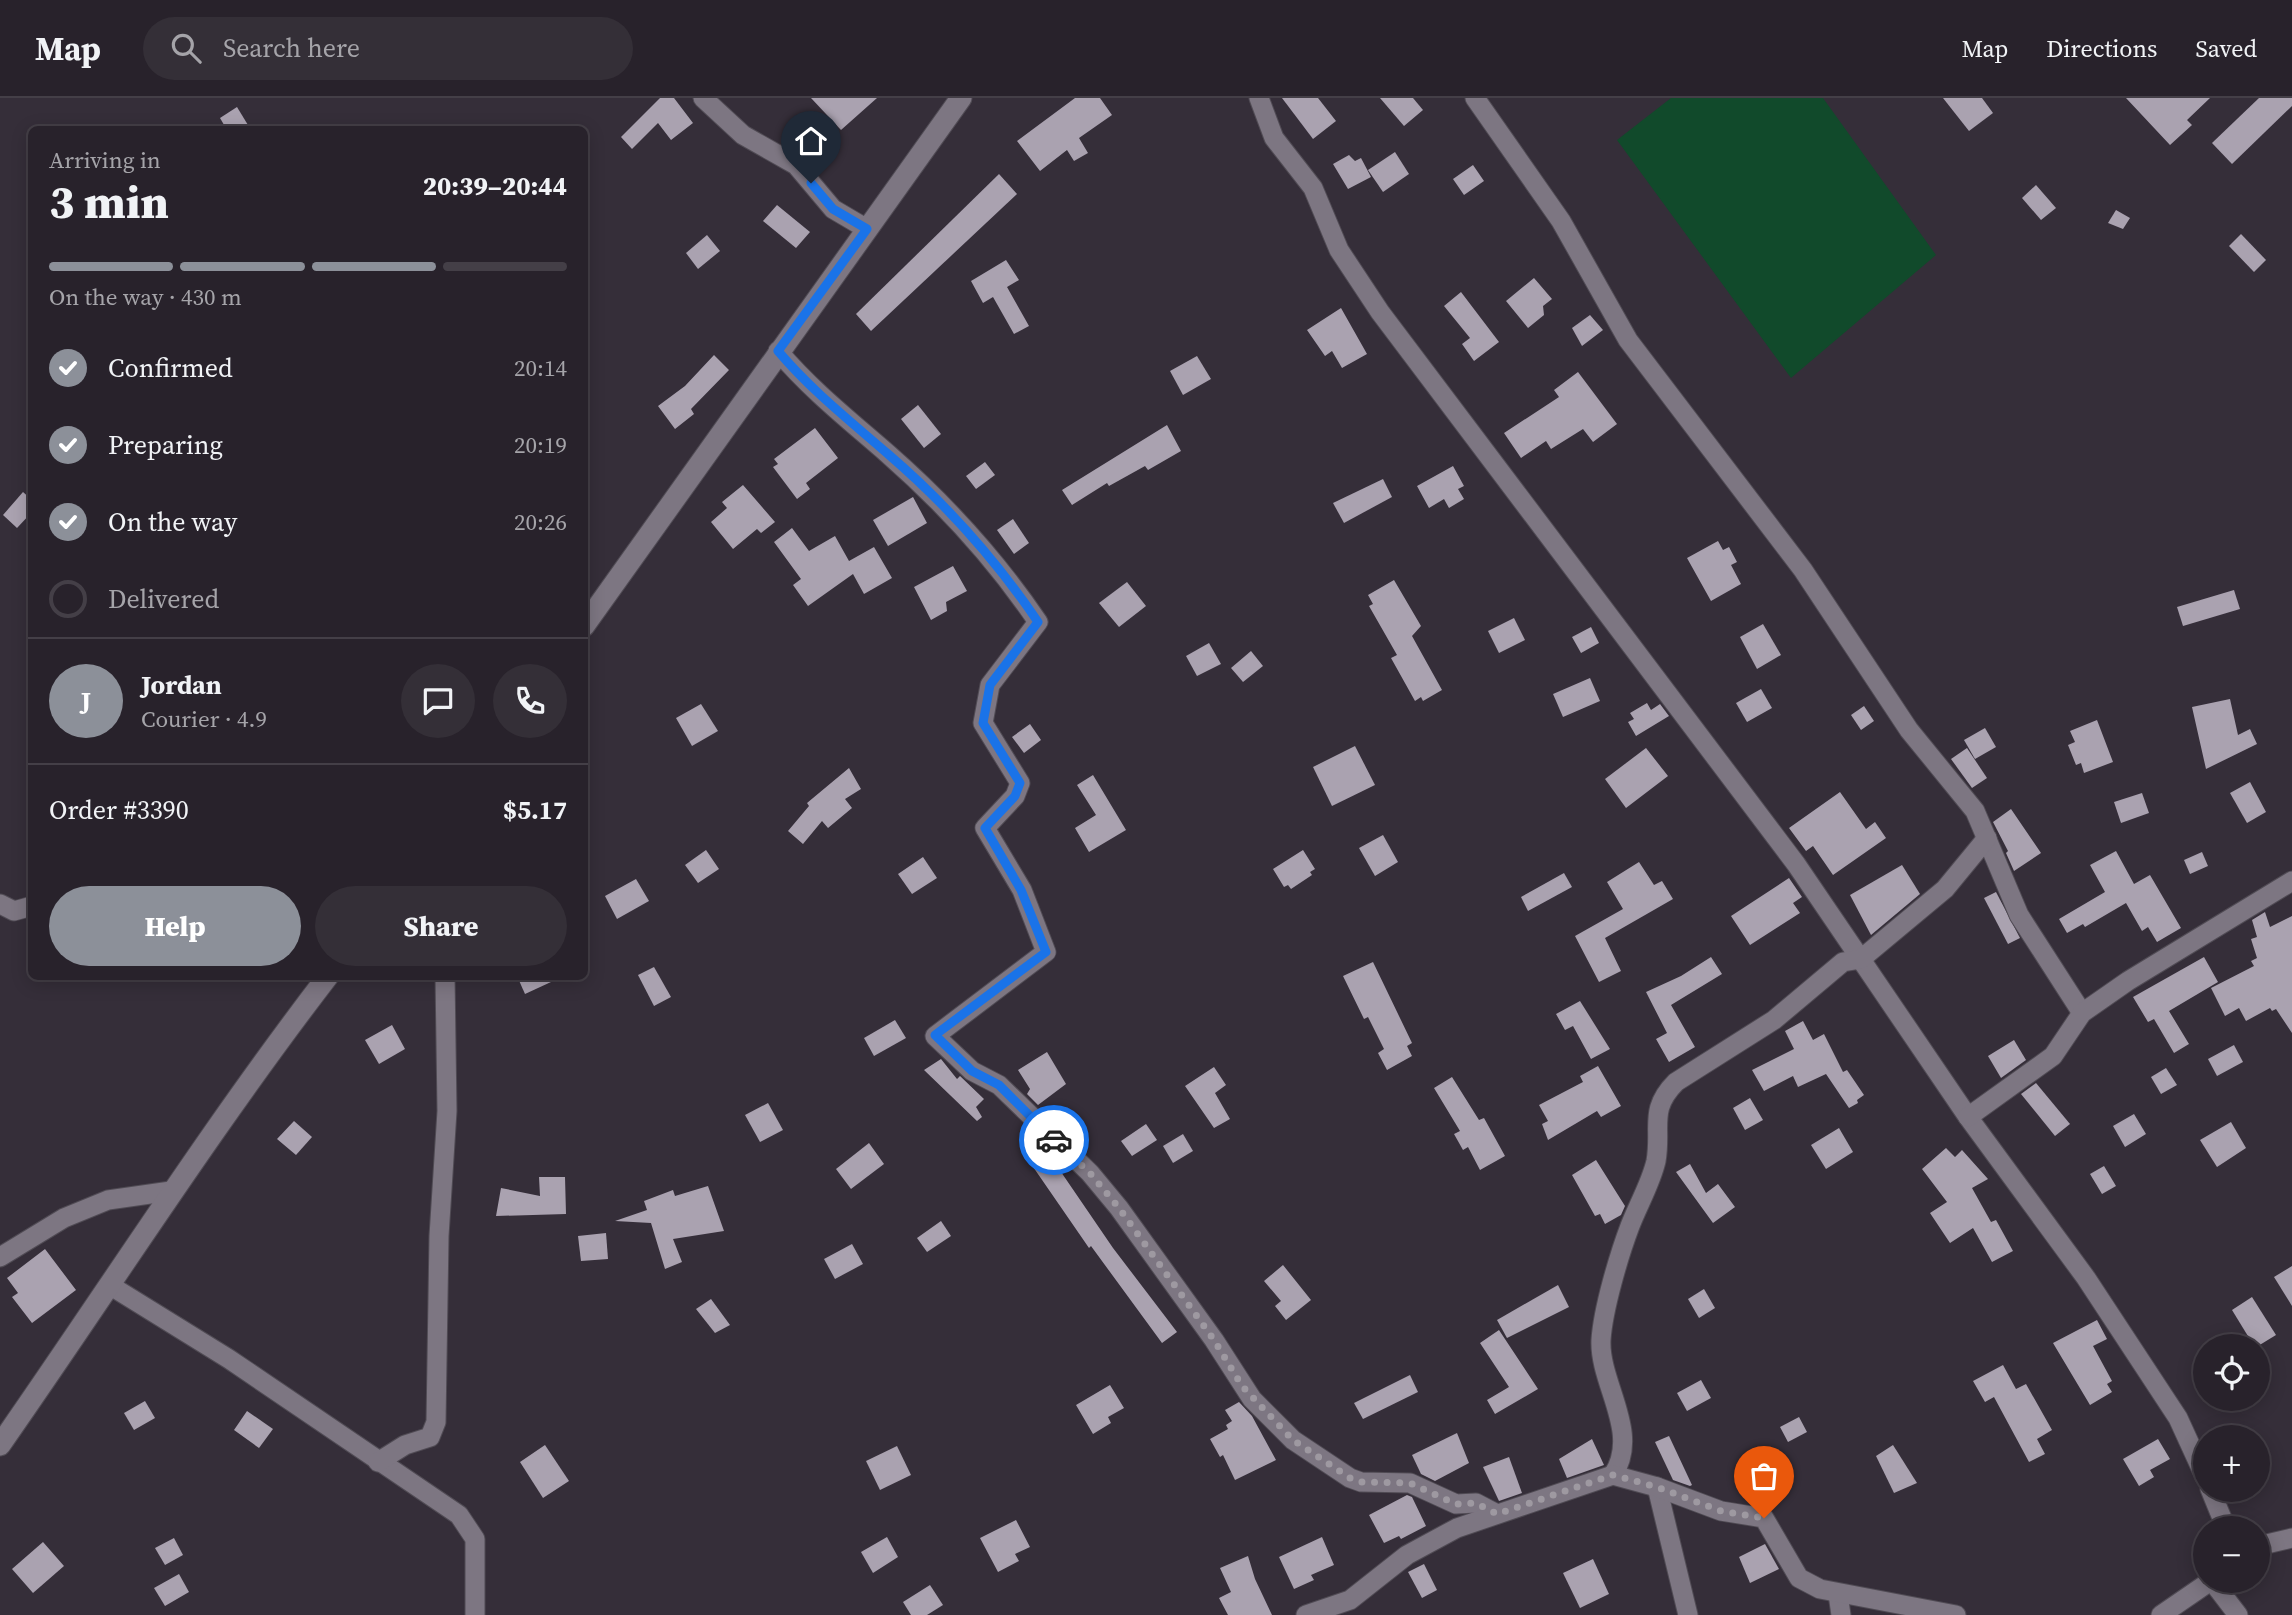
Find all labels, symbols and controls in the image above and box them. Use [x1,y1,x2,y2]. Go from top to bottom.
search box [143,17,633,80]
text: Map [35,26,101,71]
icon: search [167,29,205,67]
text: Search here [223,30,360,66]
text: Map [1961,32,2008,65]
text: Directions [2046,32,2157,65]
text: Saved [2195,32,2257,65]
pin [781,111,841,183]
icon: home [792,122,830,160]
text: Arriving in [49,144,161,176]
text: 20:39–20:44 [423,168,567,204]
text: 3 min [49,170,169,233]
text: On the way · 430 m [49,281,242,313]
icon: check [49,349,87,387]
text: Confirmed [108,350,233,386]
text: 20:14 [514,352,567,384]
icon: check [49,426,87,464]
text: Preparing [108,427,223,463]
text: 20:19 [514,429,567,461]
icon: check [49,503,87,541]
text: On the way [108,504,237,540]
text: 20:26 [514,506,567,538]
text: Delivered [108,581,219,617]
button: chat [401,664,475,738]
button: phone [493,664,567,738]
text: Jordan [141,667,222,703]
text: J [81,683,91,719]
text: Courier · 4.9 [141,703,267,735]
text: Order #3390 [49,792,189,828]
text: $5.17 [503,792,567,828]
button: Help [49,886,301,966]
button: Share [315,886,567,966]
courier [1019,1105,1089,1175]
icon: car [1035,1121,1073,1159]
map controls [2193,1334,2270,1593]
button: locate [2193,1334,2270,1411]
button: + [2193,1425,2270,1502]
pin [1734,1446,1794,1518]
icon: bag [1745,1457,1783,1495]
button: − [2193,1516,2270,1593]

